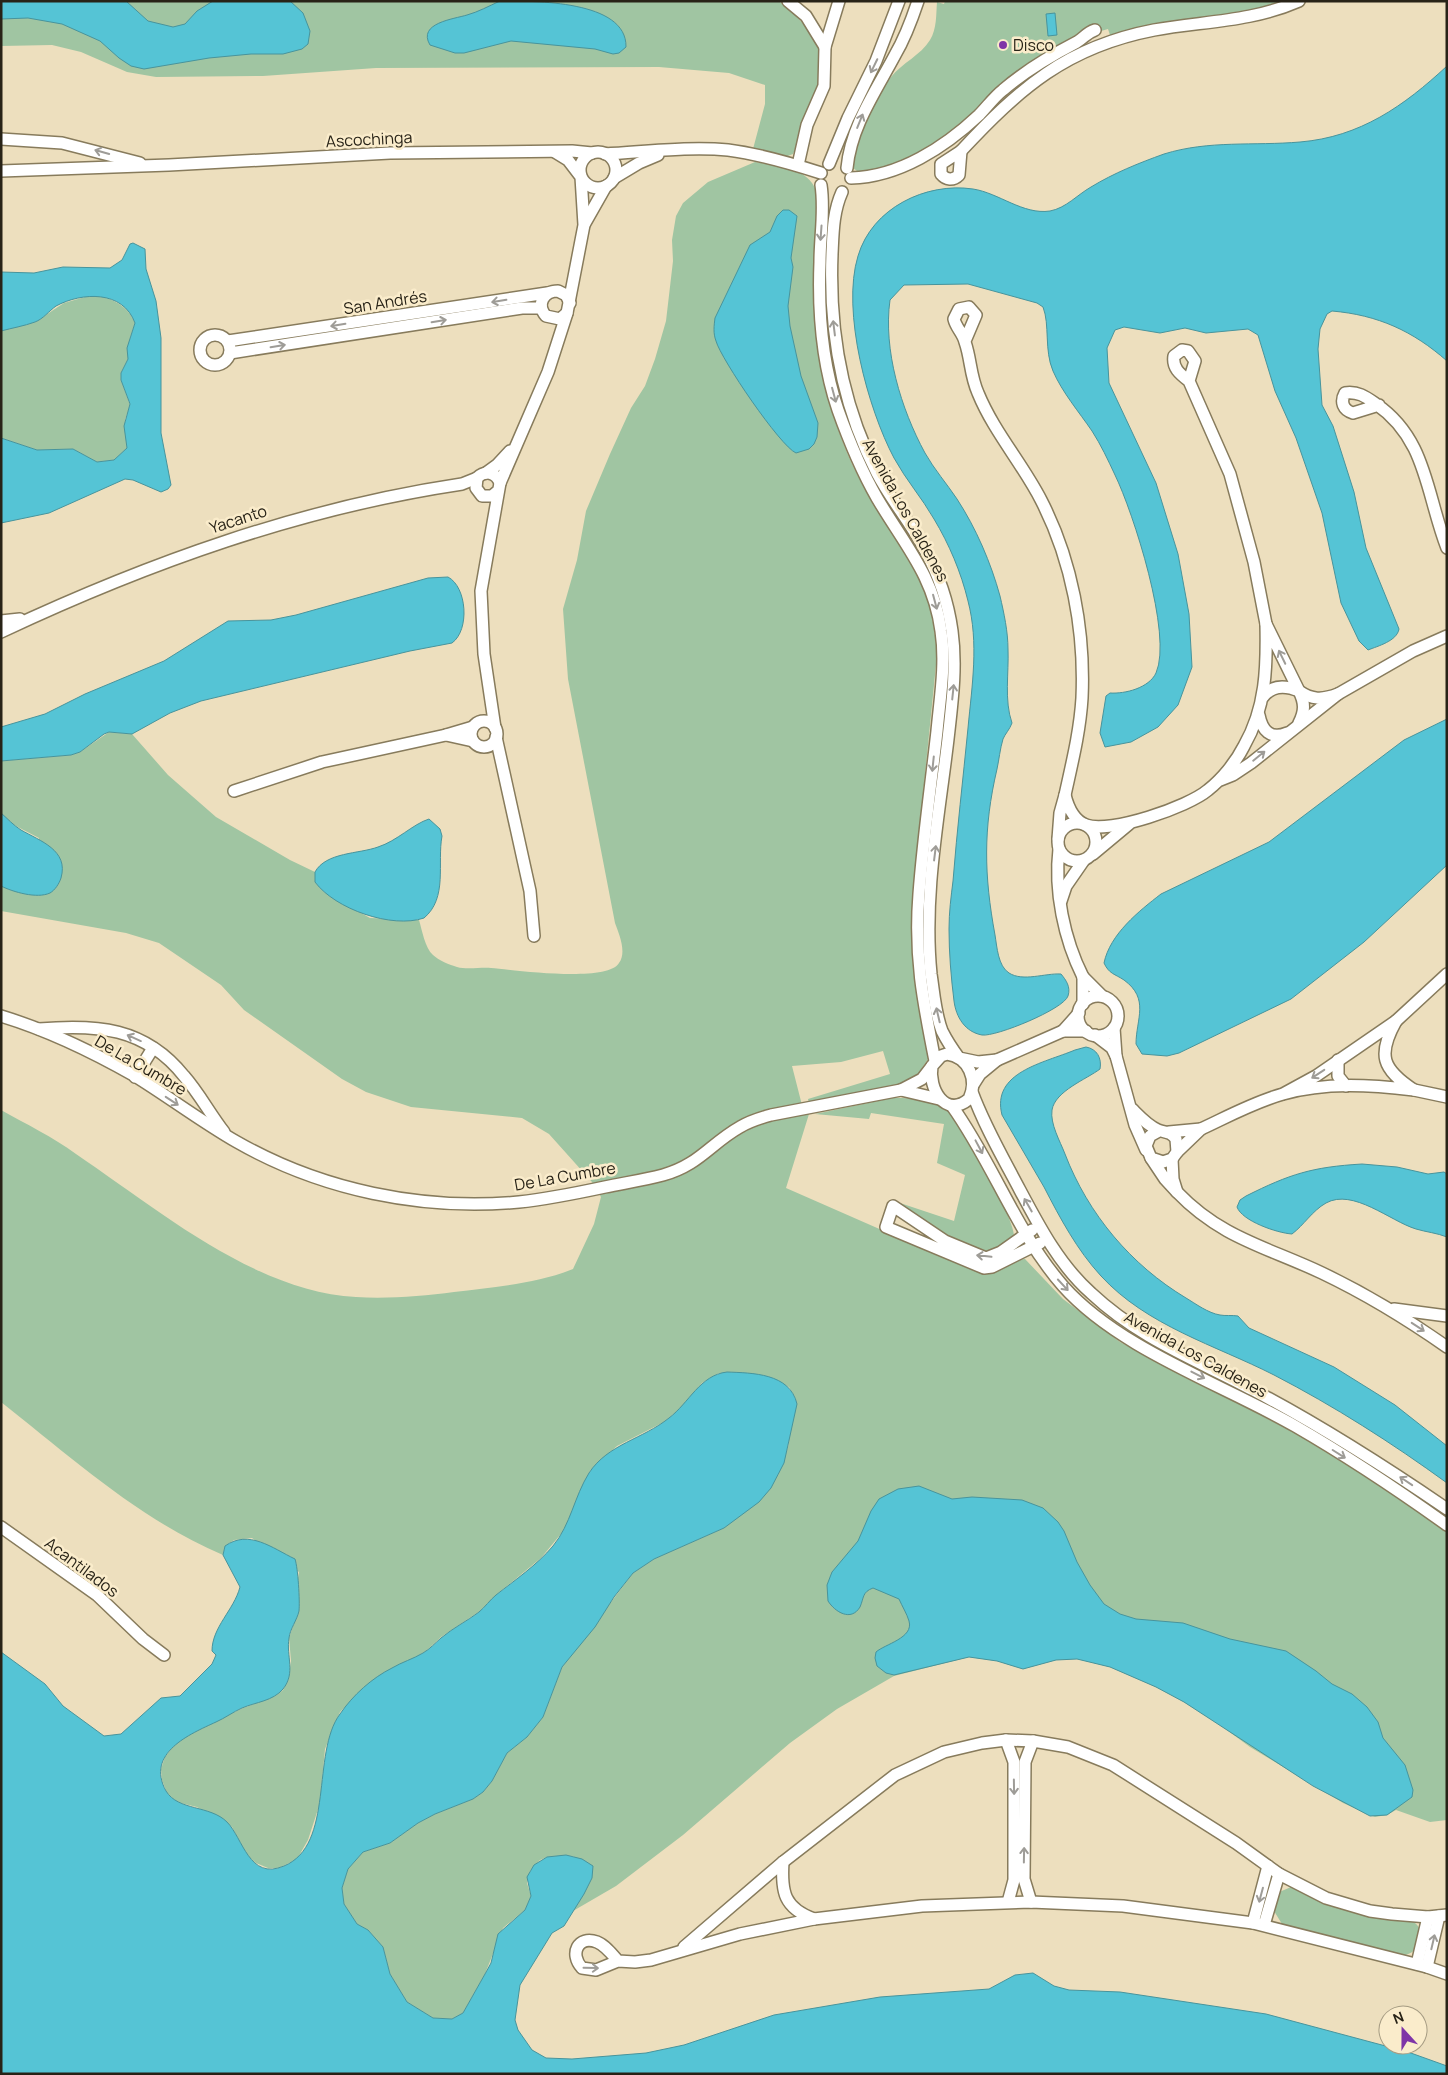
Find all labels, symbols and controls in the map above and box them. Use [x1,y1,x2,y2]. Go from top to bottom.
place label: Disco [1013,34,1054,56]
marker: Disco [997,39,1009,51]
one-way arrow [869,58,878,73]
one-way arrow [856,114,865,129]
street label: Ascochinga [325,126,413,152]
one-way arrow [95,147,111,157]
one-way arrow [817,225,826,241]
street label: San Andrés [342,285,428,319]
one-way arrow [491,296,507,306]
one-way arrow [431,315,447,325]
one-way arrow [331,321,347,331]
one-way arrow [829,321,839,337]
one-way arrow [270,341,286,351]
one-way arrow [830,386,839,402]
street label: Avenida Los Caldenes [858,435,954,585]
street label: Yacanto [206,499,270,539]
one-way arrow [931,594,941,610]
one-way arrow [1276,650,1286,665]
one-way arrow [948,684,958,700]
one-way arrow [1252,751,1265,762]
one-way arrow [928,755,938,771]
one-way arrow [930,846,940,862]
one-way arrow [933,1007,942,1023]
street label: De La Cumbre [91,1030,191,1100]
one-way arrow [127,1033,142,1042]
one-way arrow [1312,1069,1326,1079]
one-way arrow [165,1096,179,1106]
one-way arrow [974,1139,984,1153]
street label: De La Cumbre [513,1156,617,1196]
one-way arrow [1023,1198,1033,1212]
one-way arrow [976,1251,992,1261]
one-way arrow [1057,1278,1069,1291]
street label: Avenida Los Caldenes [1121,1306,1271,1402]
one-way arrow [1411,1322,1425,1332]
one-way arrow [1190,1370,1205,1380]
one-way arrow [1332,1449,1346,1459]
one-way arrow [1399,1476,1413,1487]
street label: Acantilados [40,1532,124,1602]
one-way arrow [1009,1779,1019,1795]
one-way arrow [1020,1847,1029,1863]
one-way arrow [1255,1887,1265,1903]
one-way arrow [1429,1934,1438,1950]
one-way arrow [582,1963,598,1973]
north arrow [1378,2005,1428,2055]
text: N [1390,2007,1406,2028]

